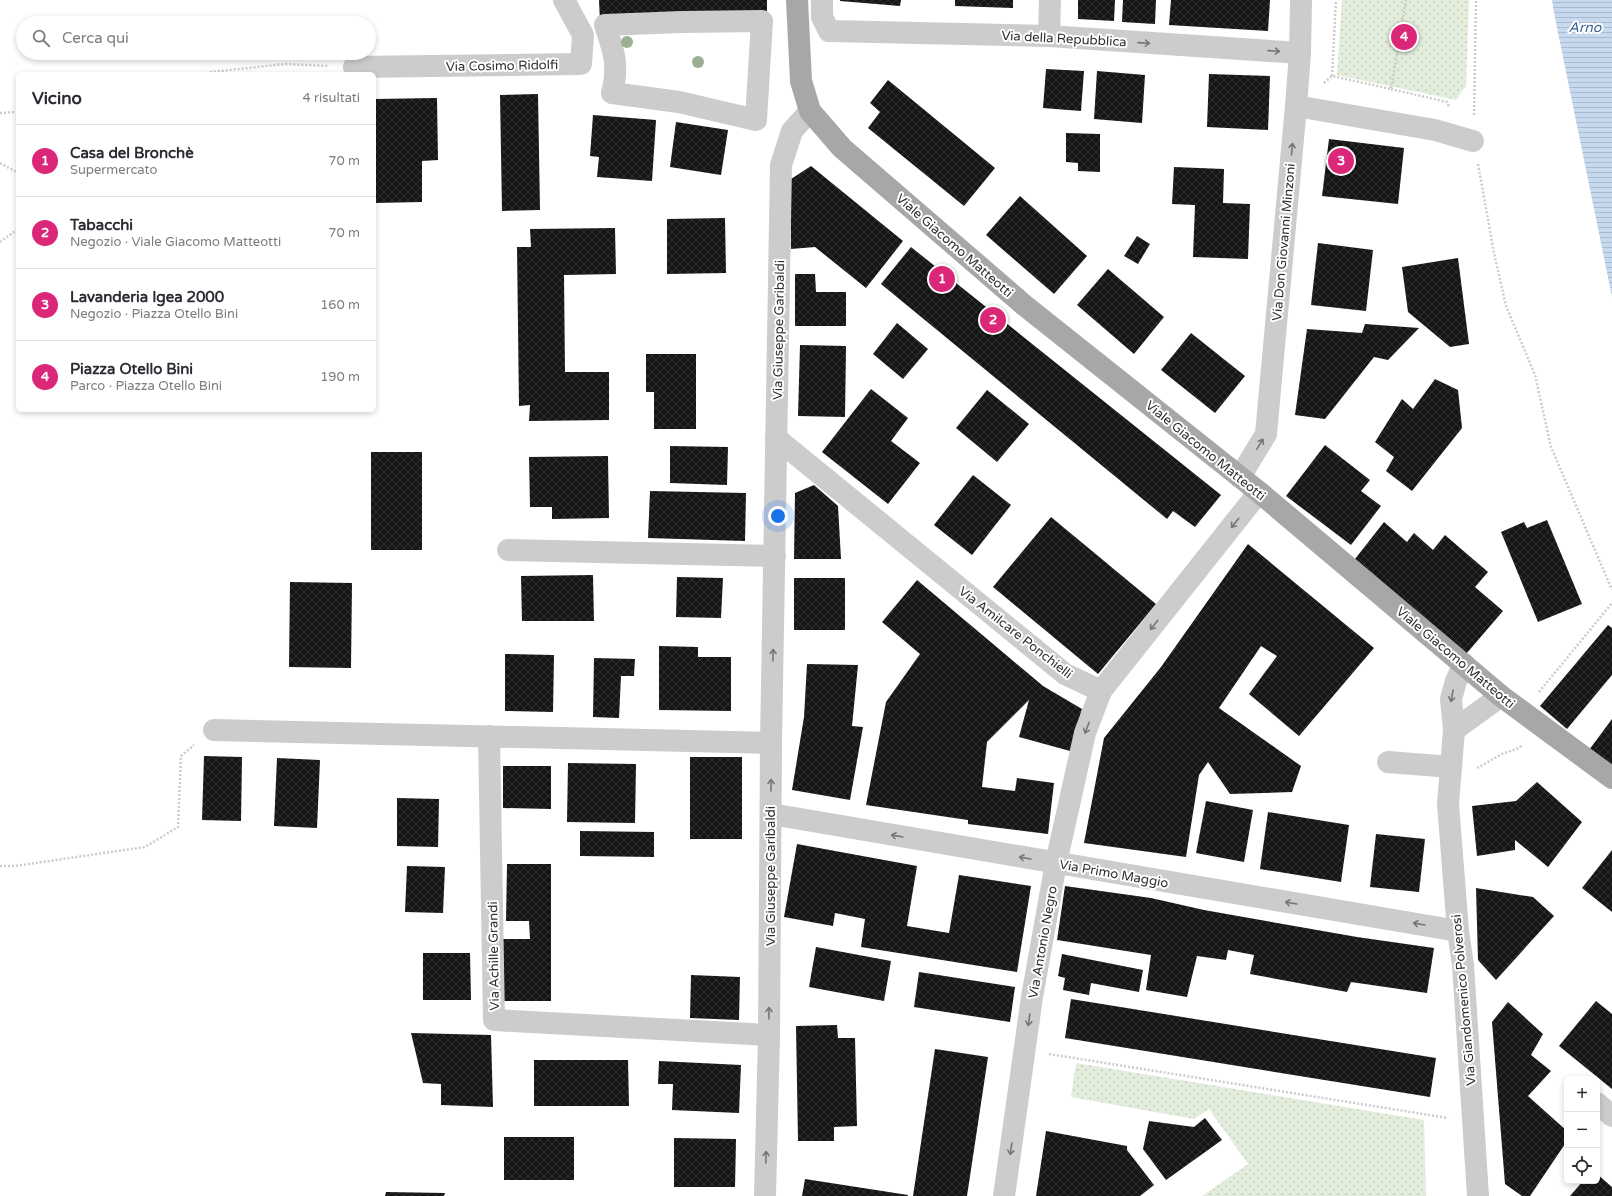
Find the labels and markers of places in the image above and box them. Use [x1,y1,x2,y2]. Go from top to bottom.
pin: 4 [1391,22,1417,52]
pin: 3 [1328,146,1354,176]
pin: 1 [929,264,955,294]
pin: 2 [980,305,1006,335]

